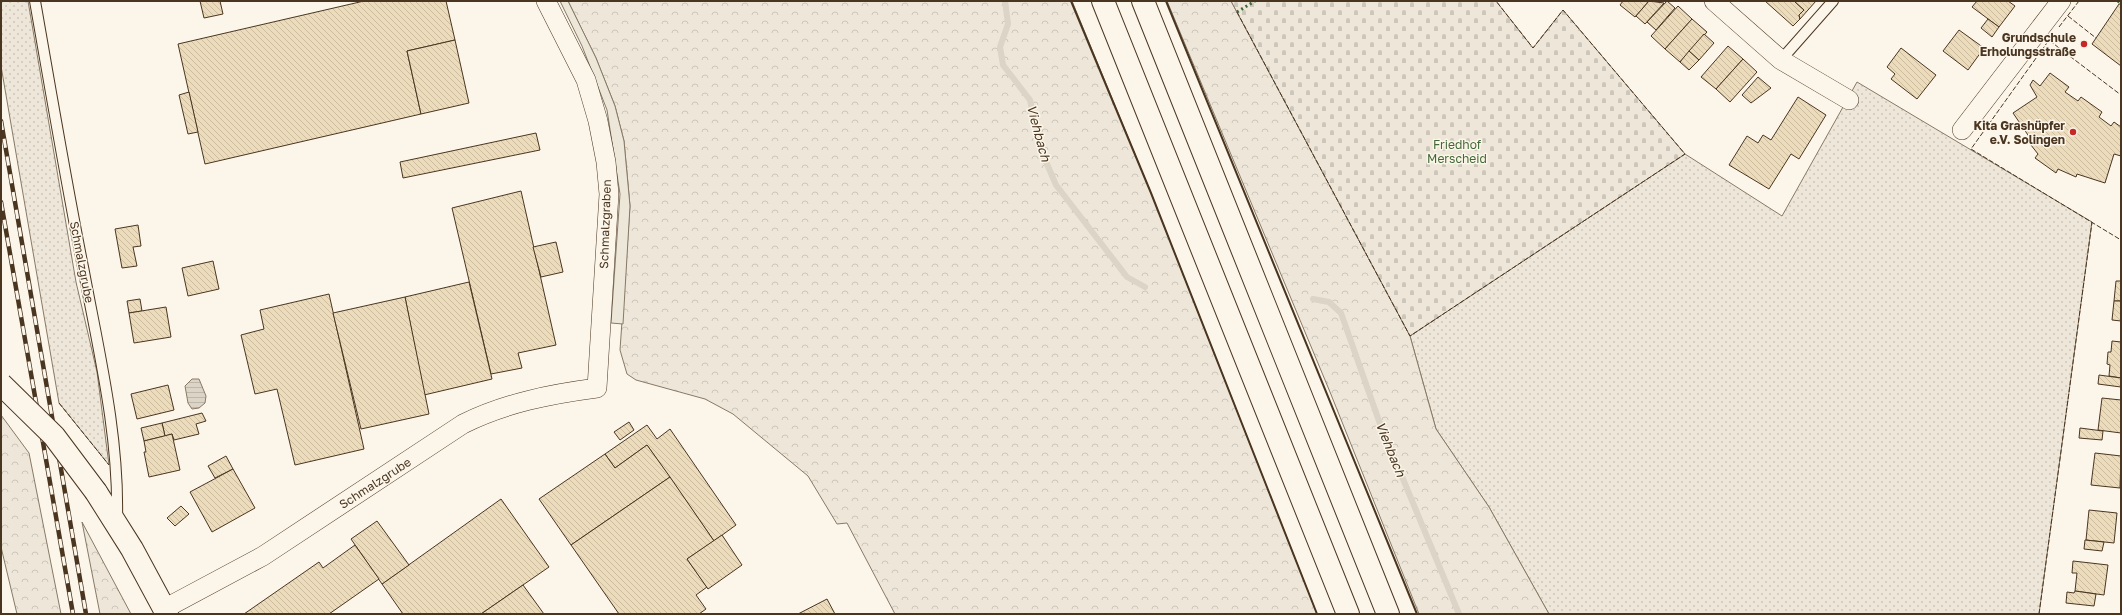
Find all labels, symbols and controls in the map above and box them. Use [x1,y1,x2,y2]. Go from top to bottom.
place label: Grundschule Erholungsstraße [1980,30,2076,59]
marker: Grundschule Erholungsstraße [2079,39,2089,49]
water label: Viehbach [1024,103,1055,164]
place label: Kita Grashüpfer e.V. Solingen [1973,118,2065,147]
marker: Kita Grashüpfer e.V. Solingen [2068,127,2078,137]
park label: Friedhof Merscheid [1427,137,1487,166]
street label: Schmalzgraben [596,179,614,269]
street label: Schmalzgrube [67,220,97,304]
water label: Viehbach [1373,419,1410,480]
street label: Schmalzgrube [336,454,414,512]

